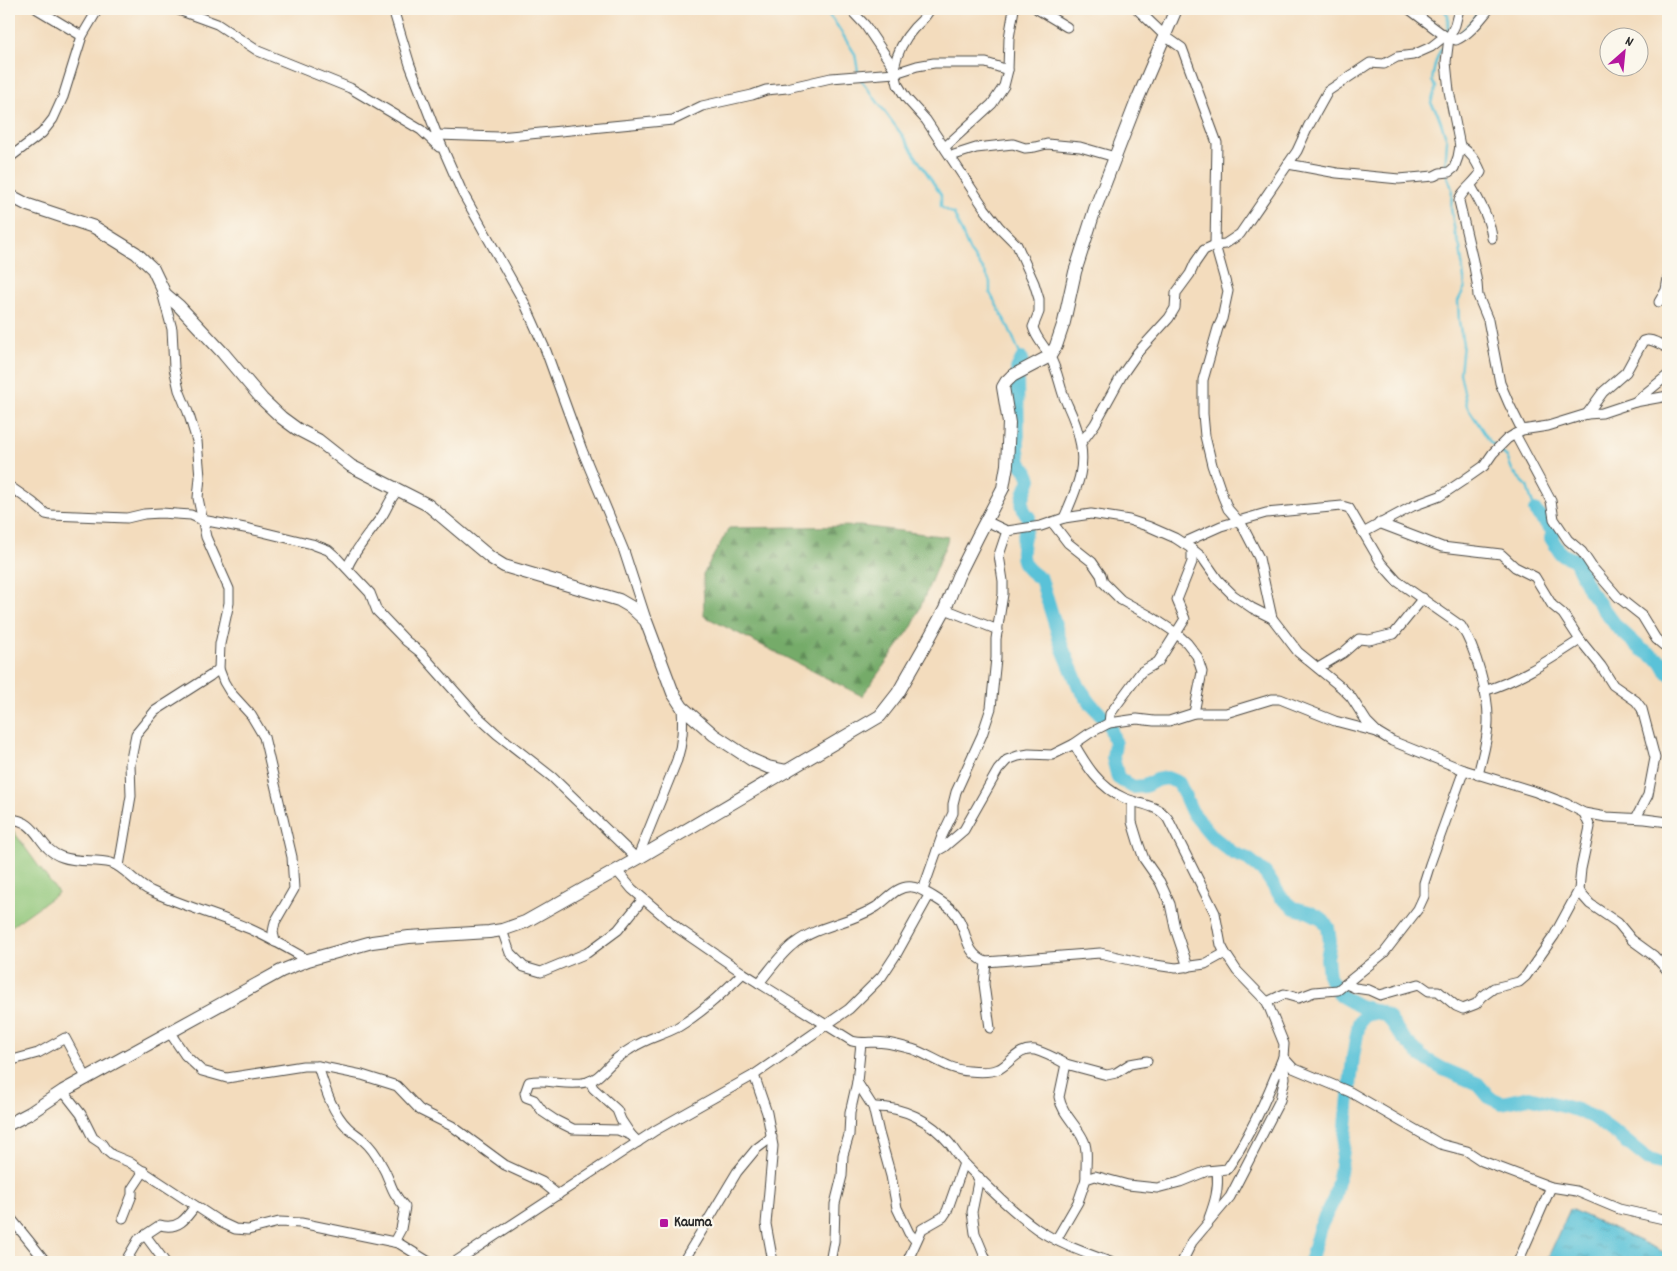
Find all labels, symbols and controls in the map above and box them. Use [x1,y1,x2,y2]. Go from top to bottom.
north arrow [1600,28,1650,78]
text: N [1621,32,1637,53]
place label: Kauma [674,1212,713,1234]
marker: Kauma [658,1217,670,1229]

